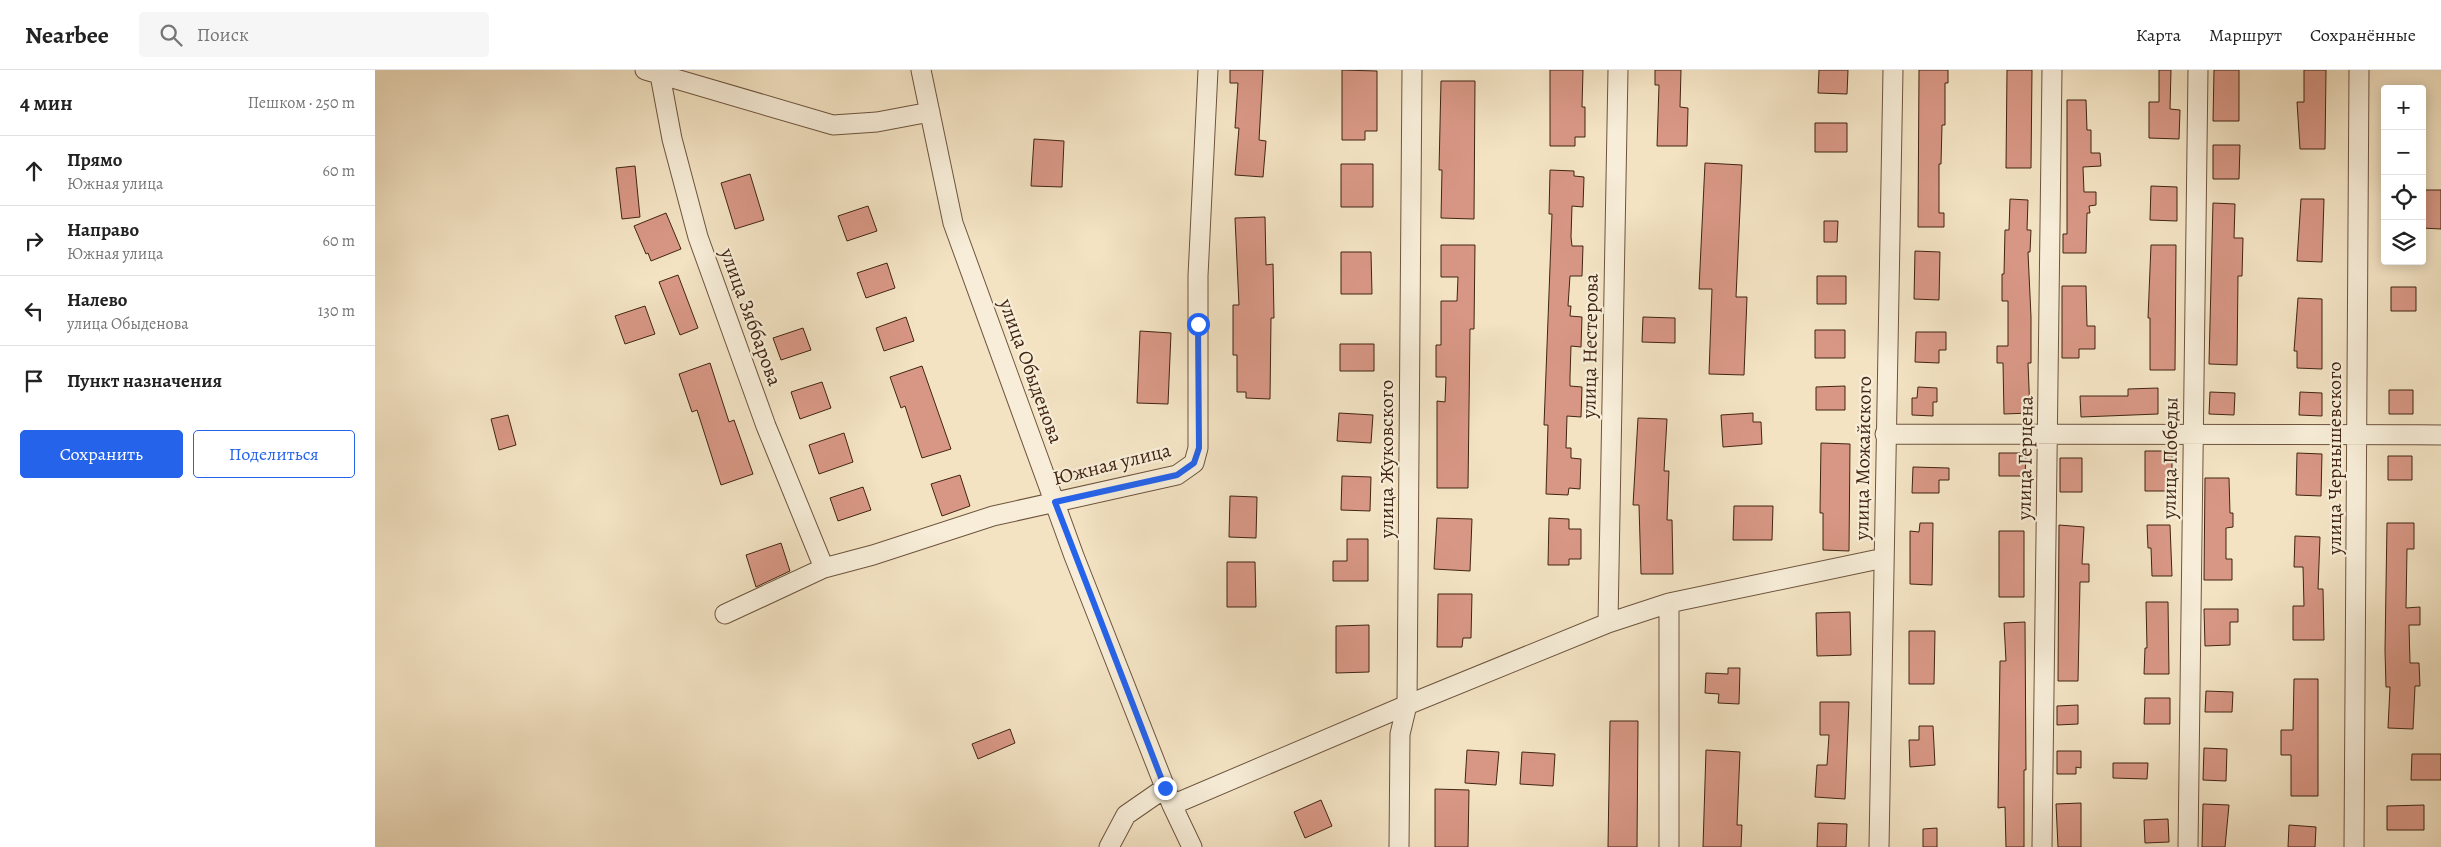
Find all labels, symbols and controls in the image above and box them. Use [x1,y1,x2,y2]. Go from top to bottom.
search box [139,12,489,57]
text: Nearbee [25,19,109,51]
icon: search [157,21,185,49]
text: Поиск [197,22,249,48]
text: Карта [2136,23,2181,47]
text: Маршрут [2209,23,2282,47]
text: Сохранённые [2310,23,2416,47]
map controls [2381,85,2426,265]
button: + [2381,85,2426,130]
text: 4 мин [20,89,73,117]
text: Пешком · 250 m [248,92,355,114]
button: − [2381,130,2426,175]
text: Прямо [67,147,122,173]
icon: ahead [20,157,48,185]
text: 60 m [323,160,355,182]
text: Южная улица [67,173,163,195]
button: locate [2381,175,2426,220]
text: Направо [67,217,139,243]
button: layers [2381,220,2426,265]
icon: right [20,227,48,255]
text: 60 m [323,230,355,252]
text: Южная улица [67,243,163,265]
street label: улица Зяббарова [713,243,789,390]
street label: улица Нестерова [1575,273,1605,420]
text: Налево [67,287,127,313]
street label: улица Обыденова [992,294,1070,448]
icon: left [20,297,48,325]
text: 130 m [318,300,355,322]
text: улица Обыденова [67,313,189,335]
route start [1187,313,1210,336]
street label: улица Чернышевского [2321,361,2348,556]
icon: arrive [20,367,48,395]
text: Пункт назначения [67,368,222,394]
street label: улица Можайского [1848,376,1878,541]
street label: улица Жуковского [1373,380,1400,539]
street label: улица Герцена [2010,395,2040,521]
street label: улица Победы [2155,397,2185,520]
button: Сохранить [20,430,183,478]
button: Поделиться [193,430,355,478]
street label: Южная улица [1050,436,1175,492]
route end [1154,777,1177,800]

